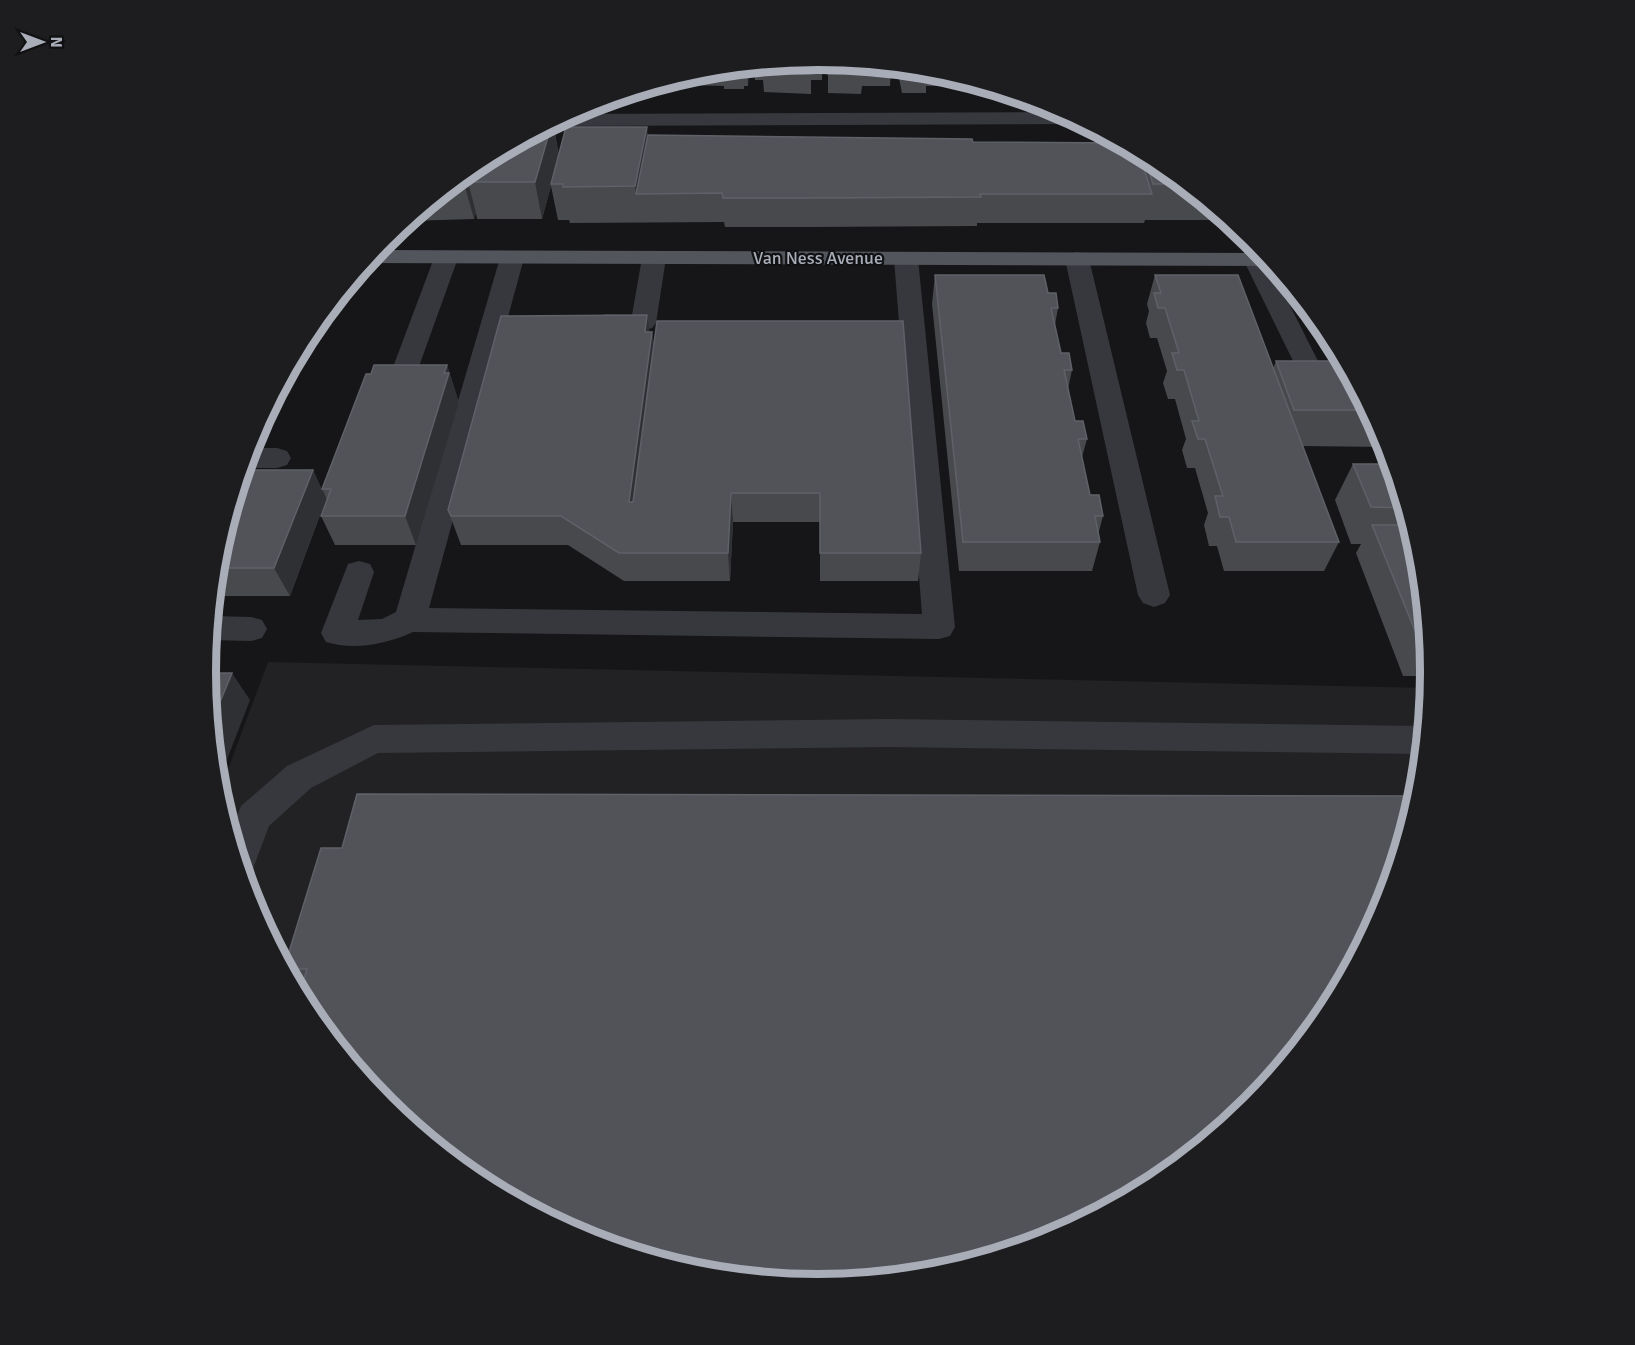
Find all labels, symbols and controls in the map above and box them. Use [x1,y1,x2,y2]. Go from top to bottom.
north arrow [12,12,72,72]
text: N [46,36,66,48]
street label: Van Ness Avenue [753,247,883,269]

